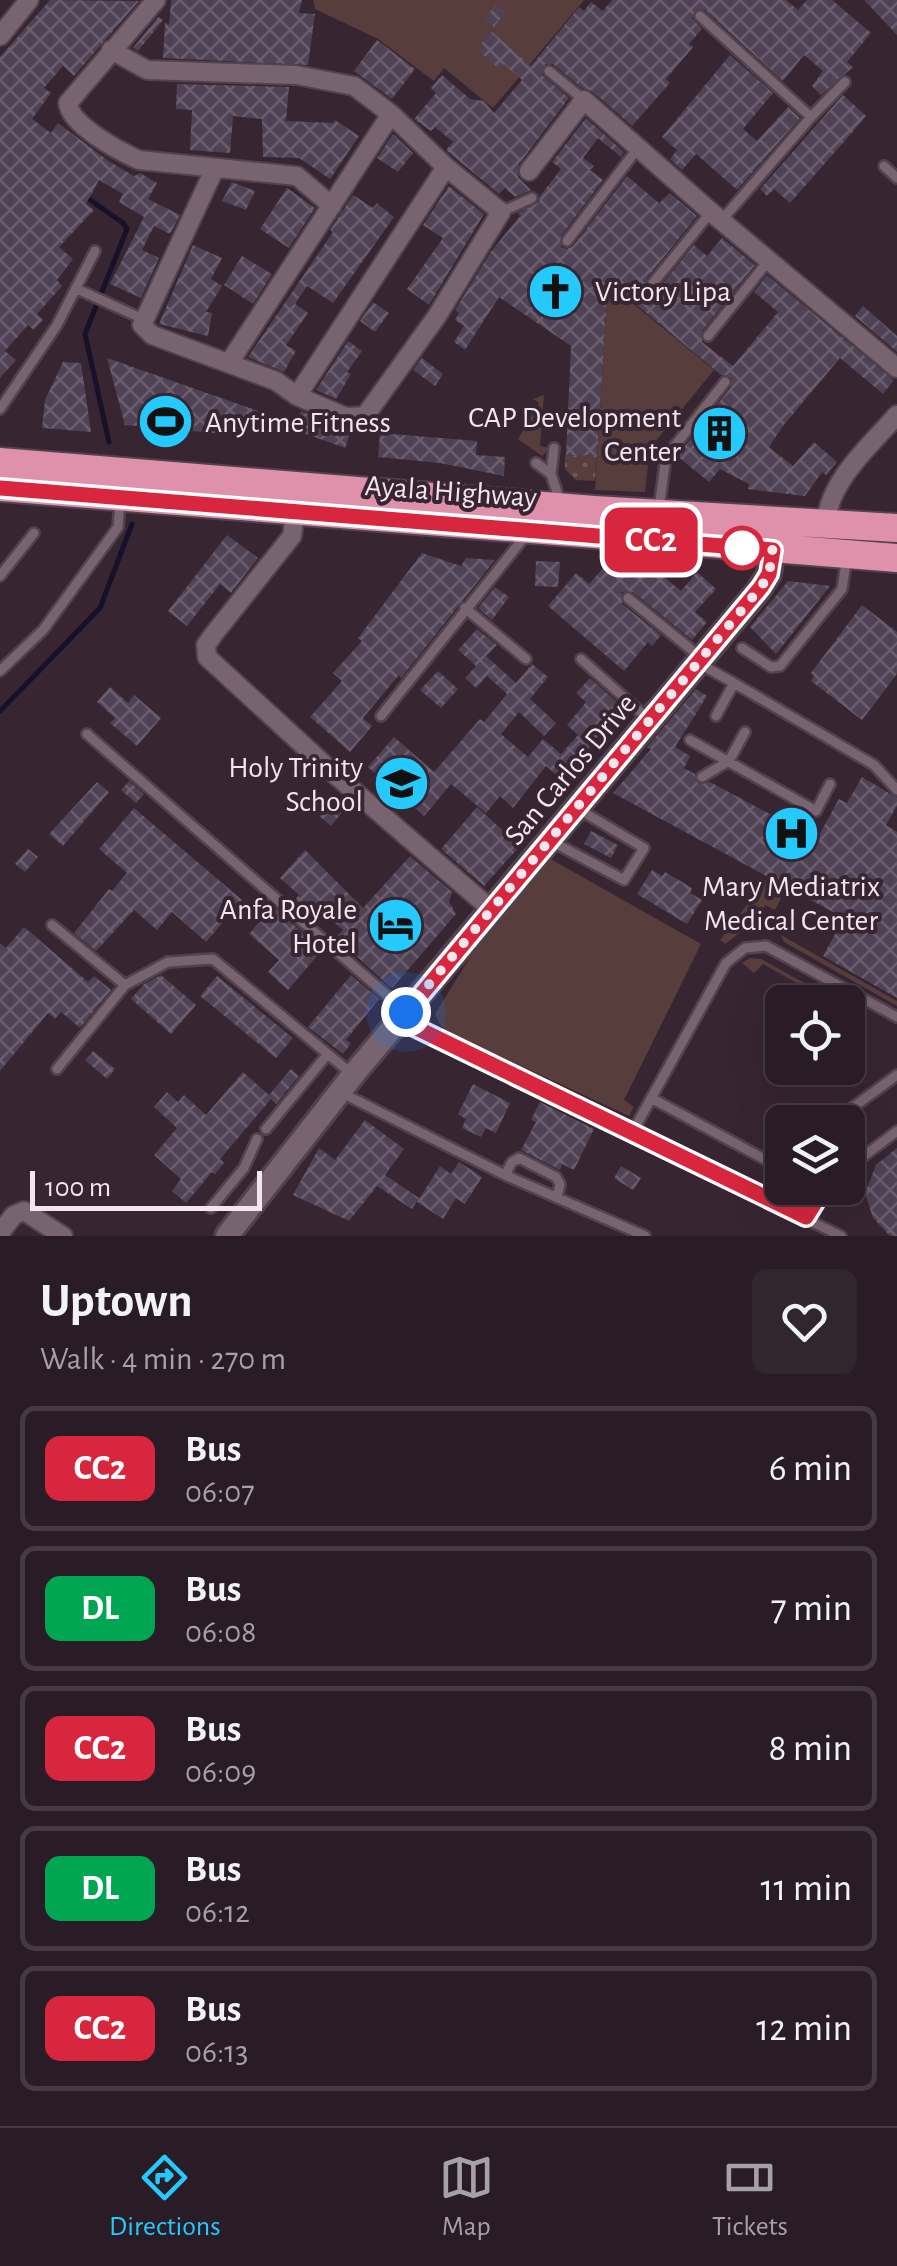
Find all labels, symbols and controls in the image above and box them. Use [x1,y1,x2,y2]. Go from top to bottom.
church icon: Victory Lipa [526,261,586,321]
place label: Victory Lipa [595,277,731,307]
sports icon: Anytime Fitness [136,392,196,452]
place label: CAP Development Center [468,403,681,467]
building icon: CAP Development Center [690,404,750,464]
place label: Anytime Fitness [205,408,391,438]
street label: Ayala Highway [364,471,538,513]
line badge: CC2 [594,508,708,572]
text: CC2 [625,523,677,558]
unlabelled marker [721,527,763,569]
street label: San Carlos Drive [499,688,642,851]
place label: Holy Trinity School [228,753,363,817]
school or university icon: Holy Trinity School [372,754,432,814]
hospital icon: Mary Mediatrix Medical Center [761,804,821,864]
place label: Mary Mediatrix Medical Center [702,872,880,936]
place label: Anfa Royale Hotel [220,895,357,959]
hotel icon: Anfa Royale Hotel [366,896,426,956]
map controls [765,985,865,1205]
button: locate [765,985,865,1085]
your location [381,987,431,1037]
button: layers [765,1105,865,1205]
scale bar [30,1166,262,1210]
text: 100 m [45,1174,111,1202]
button: heart [752,1269,857,1374]
text: Uptown [40,1278,193,1326]
text: Walk · 4 min · 270 m [40,1343,286,1375]
text: Bus [185,1431,241,1469]
text: 6 min [769,1450,852,1488]
text: CC2 [74,1451,126,1486]
text: 06:07 [185,1476,255,1508]
text: Bus [185,1571,241,1609]
text: 7 min [771,1590,852,1628]
text: DL [81,1591,119,1626]
text: 06:08 [185,1616,256,1648]
text: Bus [185,1711,241,1749]
text: 8 min [769,1730,852,1768]
text: CC2 [74,1731,126,1766]
text: 06:09 [185,1756,256,1788]
text: Bus [185,1851,241,1889]
text: 11 min [760,1870,852,1908]
text: DL [81,1871,119,1906]
text: 06:12 [185,1896,250,1928]
text: Bus [185,1991,241,2029]
text: 12 min [756,2010,852,2048]
text: CC2 [74,2011,126,2046]
text: 06:13 [185,2036,248,2068]
tab: Directions [109,2150,221,2244]
tab: Map [439,2150,494,2244]
tab: Tickets [712,2150,788,2244]

